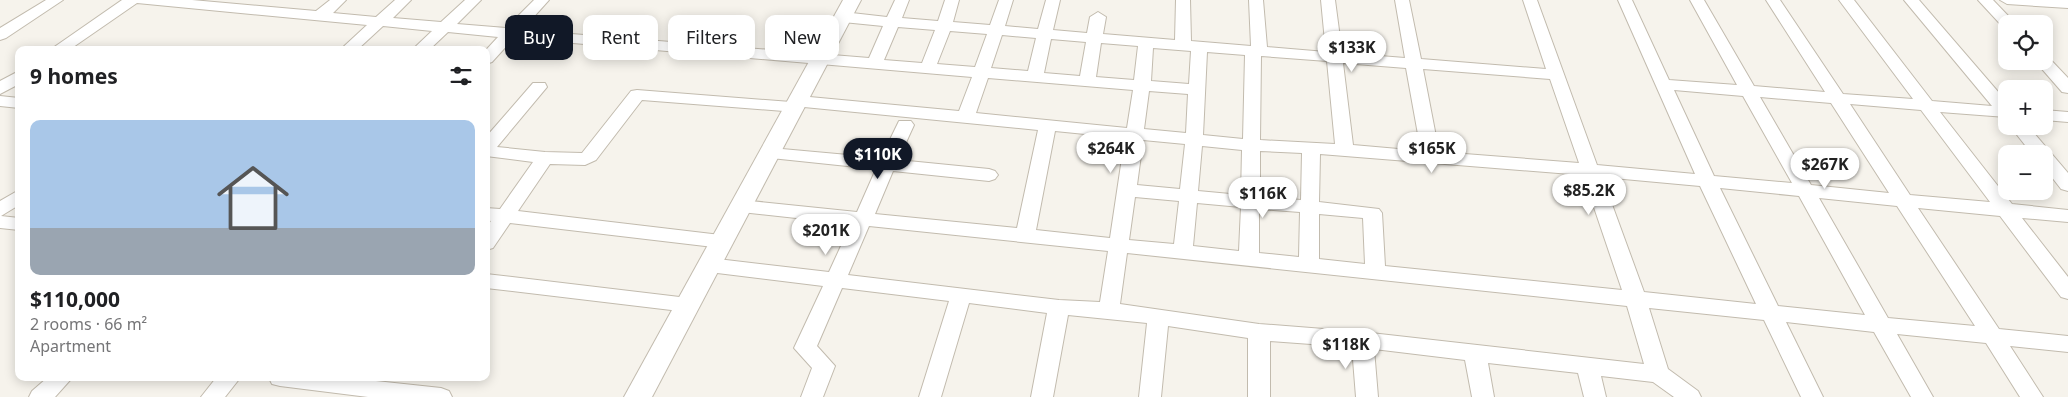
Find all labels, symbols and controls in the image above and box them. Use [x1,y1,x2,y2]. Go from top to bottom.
chip: Buy [505,15,573,60]
chip: Rent [583,15,658,60]
chip: Filters [668,15,755,60]
chip: New [765,15,839,60]
map controls [1998,15,2053,200]
button: locate [1998,15,2053,70]
pin: $133K [1317,30,1387,73]
text: $133K [1328,36,1376,58]
text: 9 homes [30,62,118,90]
icon: filters [447,62,475,90]
button: + [1998,80,2053,135]
pin: $264K [1076,132,1146,174]
pin: $165K [1397,132,1467,174]
text: $264K [1087,137,1135,159]
text: $165K [1408,137,1456,159]
pin: $110K [843,138,913,180]
text: $110K [854,143,902,165]
button: − [1998,145,2053,200]
pin: $267K [1790,148,1860,190]
icon: home [208,153,298,243]
text: $267K [1801,153,1849,175]
pin: $85.2K [1548,174,1630,216]
pin: $116K [1228,176,1298,219]
text: $85.2K [1563,179,1615,201]
text: $116K [1239,182,1287,204]
pin: $201K [791,214,861,256]
text: $201K [802,219,850,241]
text: $110,000 [30,285,120,313]
text: 2 rooms · 66 m² [30,313,147,335]
pin: $118K [1311,328,1381,370]
text: $118K [1322,333,1370,355]
text: Apartment [30,335,111,357]

